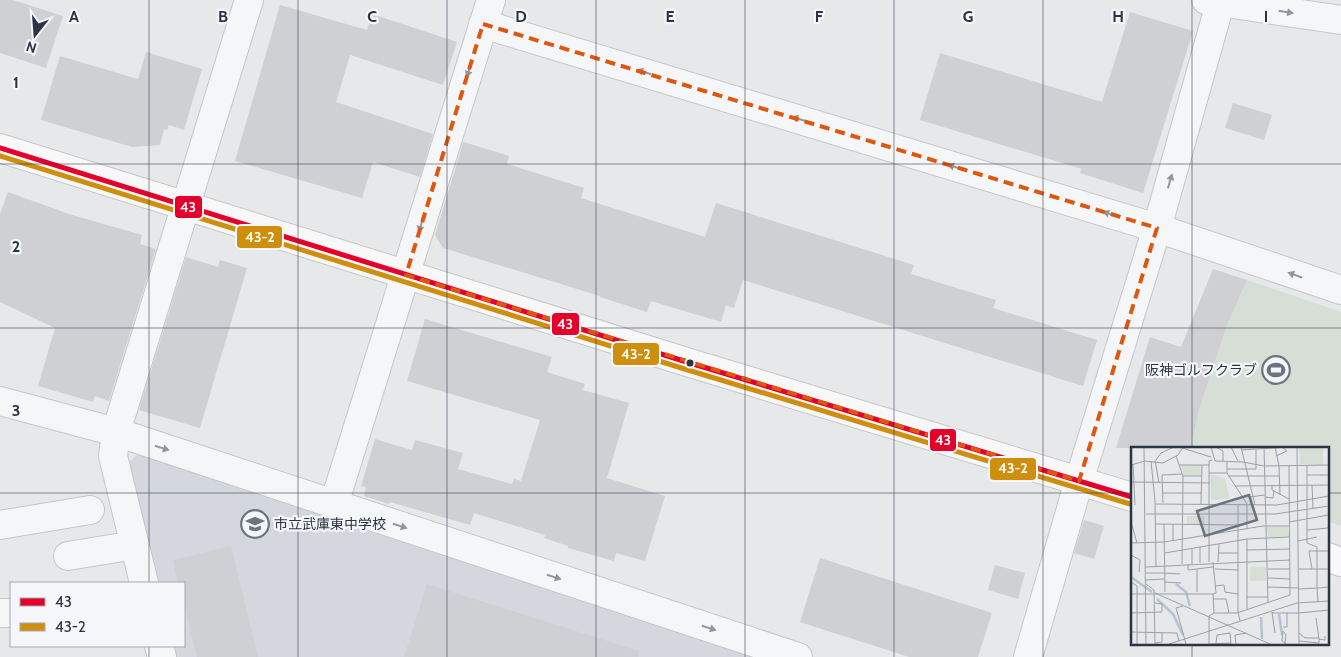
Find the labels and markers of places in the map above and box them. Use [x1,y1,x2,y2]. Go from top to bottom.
sports icon: 阪神ゴルフクラブ [1261,355,1291,385]
unlabelled marker [685,358,695,368]
place label: 阪神ゴルフクラブ [1145,361,1257,379]
school or university icon: 市立武庫東中学校 [240,509,270,539]
place label: 市立武庫東中学校 [274,515,386,533]

